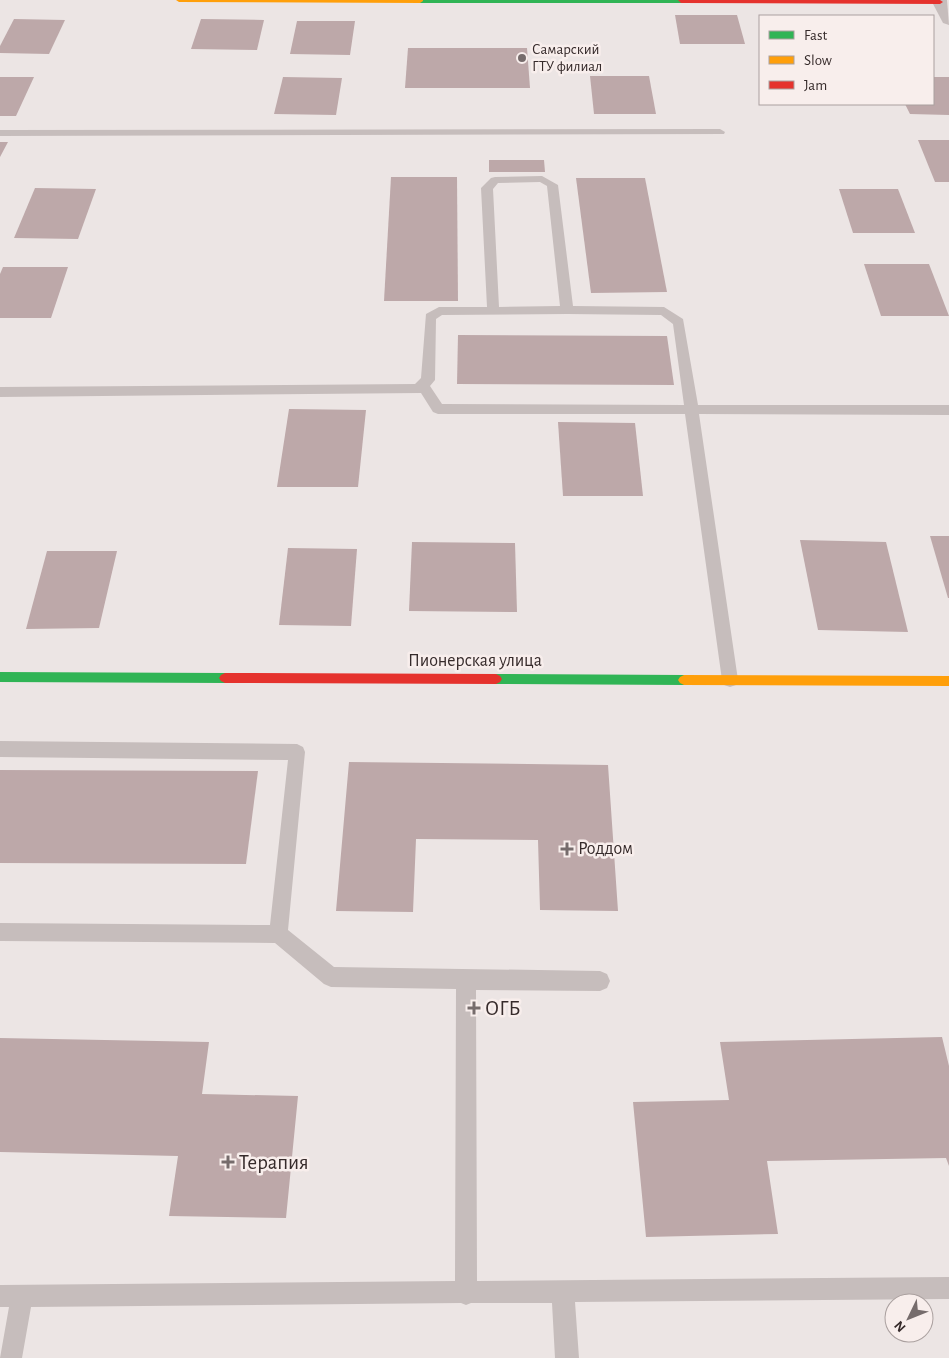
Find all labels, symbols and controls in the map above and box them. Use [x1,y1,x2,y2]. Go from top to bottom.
legend [759,15,934,105]
text: Fast [804,28,828,43]
place label: Самарский ГТУ филиал [532,42,602,74]
marker: Самарский ГТУ филиал [516,52,528,64]
text: Slow [804,53,832,68]
text: Jam [804,78,827,93]
street label: Пионерская улица [408,652,542,670]
place label: Роддом [578,840,633,858]
marker: Роддом [560,842,574,856]
place label: ОГБ [485,998,521,1019]
marker: ОГБ [467,1001,481,1015]
place label: Терапия [239,1152,309,1173]
marker: Терапия [221,1155,235,1169]
north arrow [884,1293,934,1343]
text: N [892,1318,909,1335]

